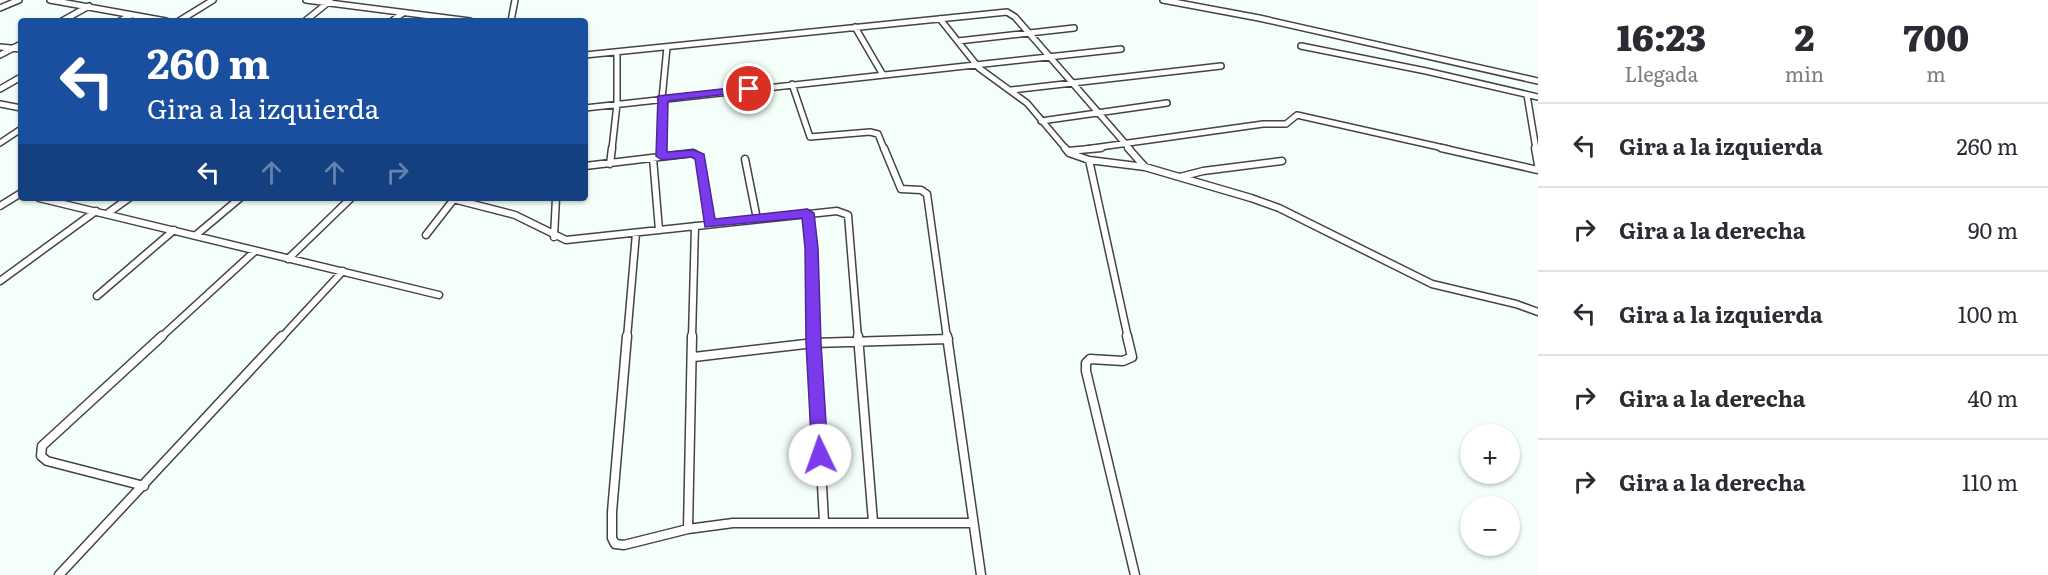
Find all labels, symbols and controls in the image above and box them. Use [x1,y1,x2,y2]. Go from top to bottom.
text: 16:23 [1617,9,1706,62]
text: 2 [1794,9,1814,62]
text: 700 [1903,9,1969,62]
text: 260 m [147,30,270,92]
icon: left [48,42,126,120]
text: Llegada [1624,58,1698,88]
text: min [1785,58,1824,88]
text: m [1926,58,1946,88]
pin [723,63,774,114]
icon: arrive [732,72,765,105]
text: Gira a la izquierda [147,87,379,127]
icon: left [1568,129,1601,162]
text: Gira a la izquierda [1619,129,1823,162]
text: 260 m [1957,129,2018,162]
icon: left [192,156,225,189]
icon: ahead [255,156,288,189]
icon: ahead [318,156,351,189]
icon: right [381,156,414,189]
icon: right [1568,213,1601,246]
text: Gira a la derecha [1619,213,1806,246]
text: 90 m [1968,213,2018,246]
icon: left [1568,297,1601,330]
text: Gira a la izquierda [1619,297,1823,330]
text: 100 m [1958,297,2018,330]
icon: right [1568,381,1601,414]
text: Gira a la derecha [1619,381,1806,414]
text: 40 m [1967,381,2018,414]
position arrow [788,423,852,487]
map controls [1460,424,1520,556]
button: + [1460,424,1520,484]
icon: right [1568,465,1601,498]
text: Gira a la derecha [1619,465,1806,498]
text: 110 m [1962,465,2018,498]
button: − [1460,496,1520,556]

